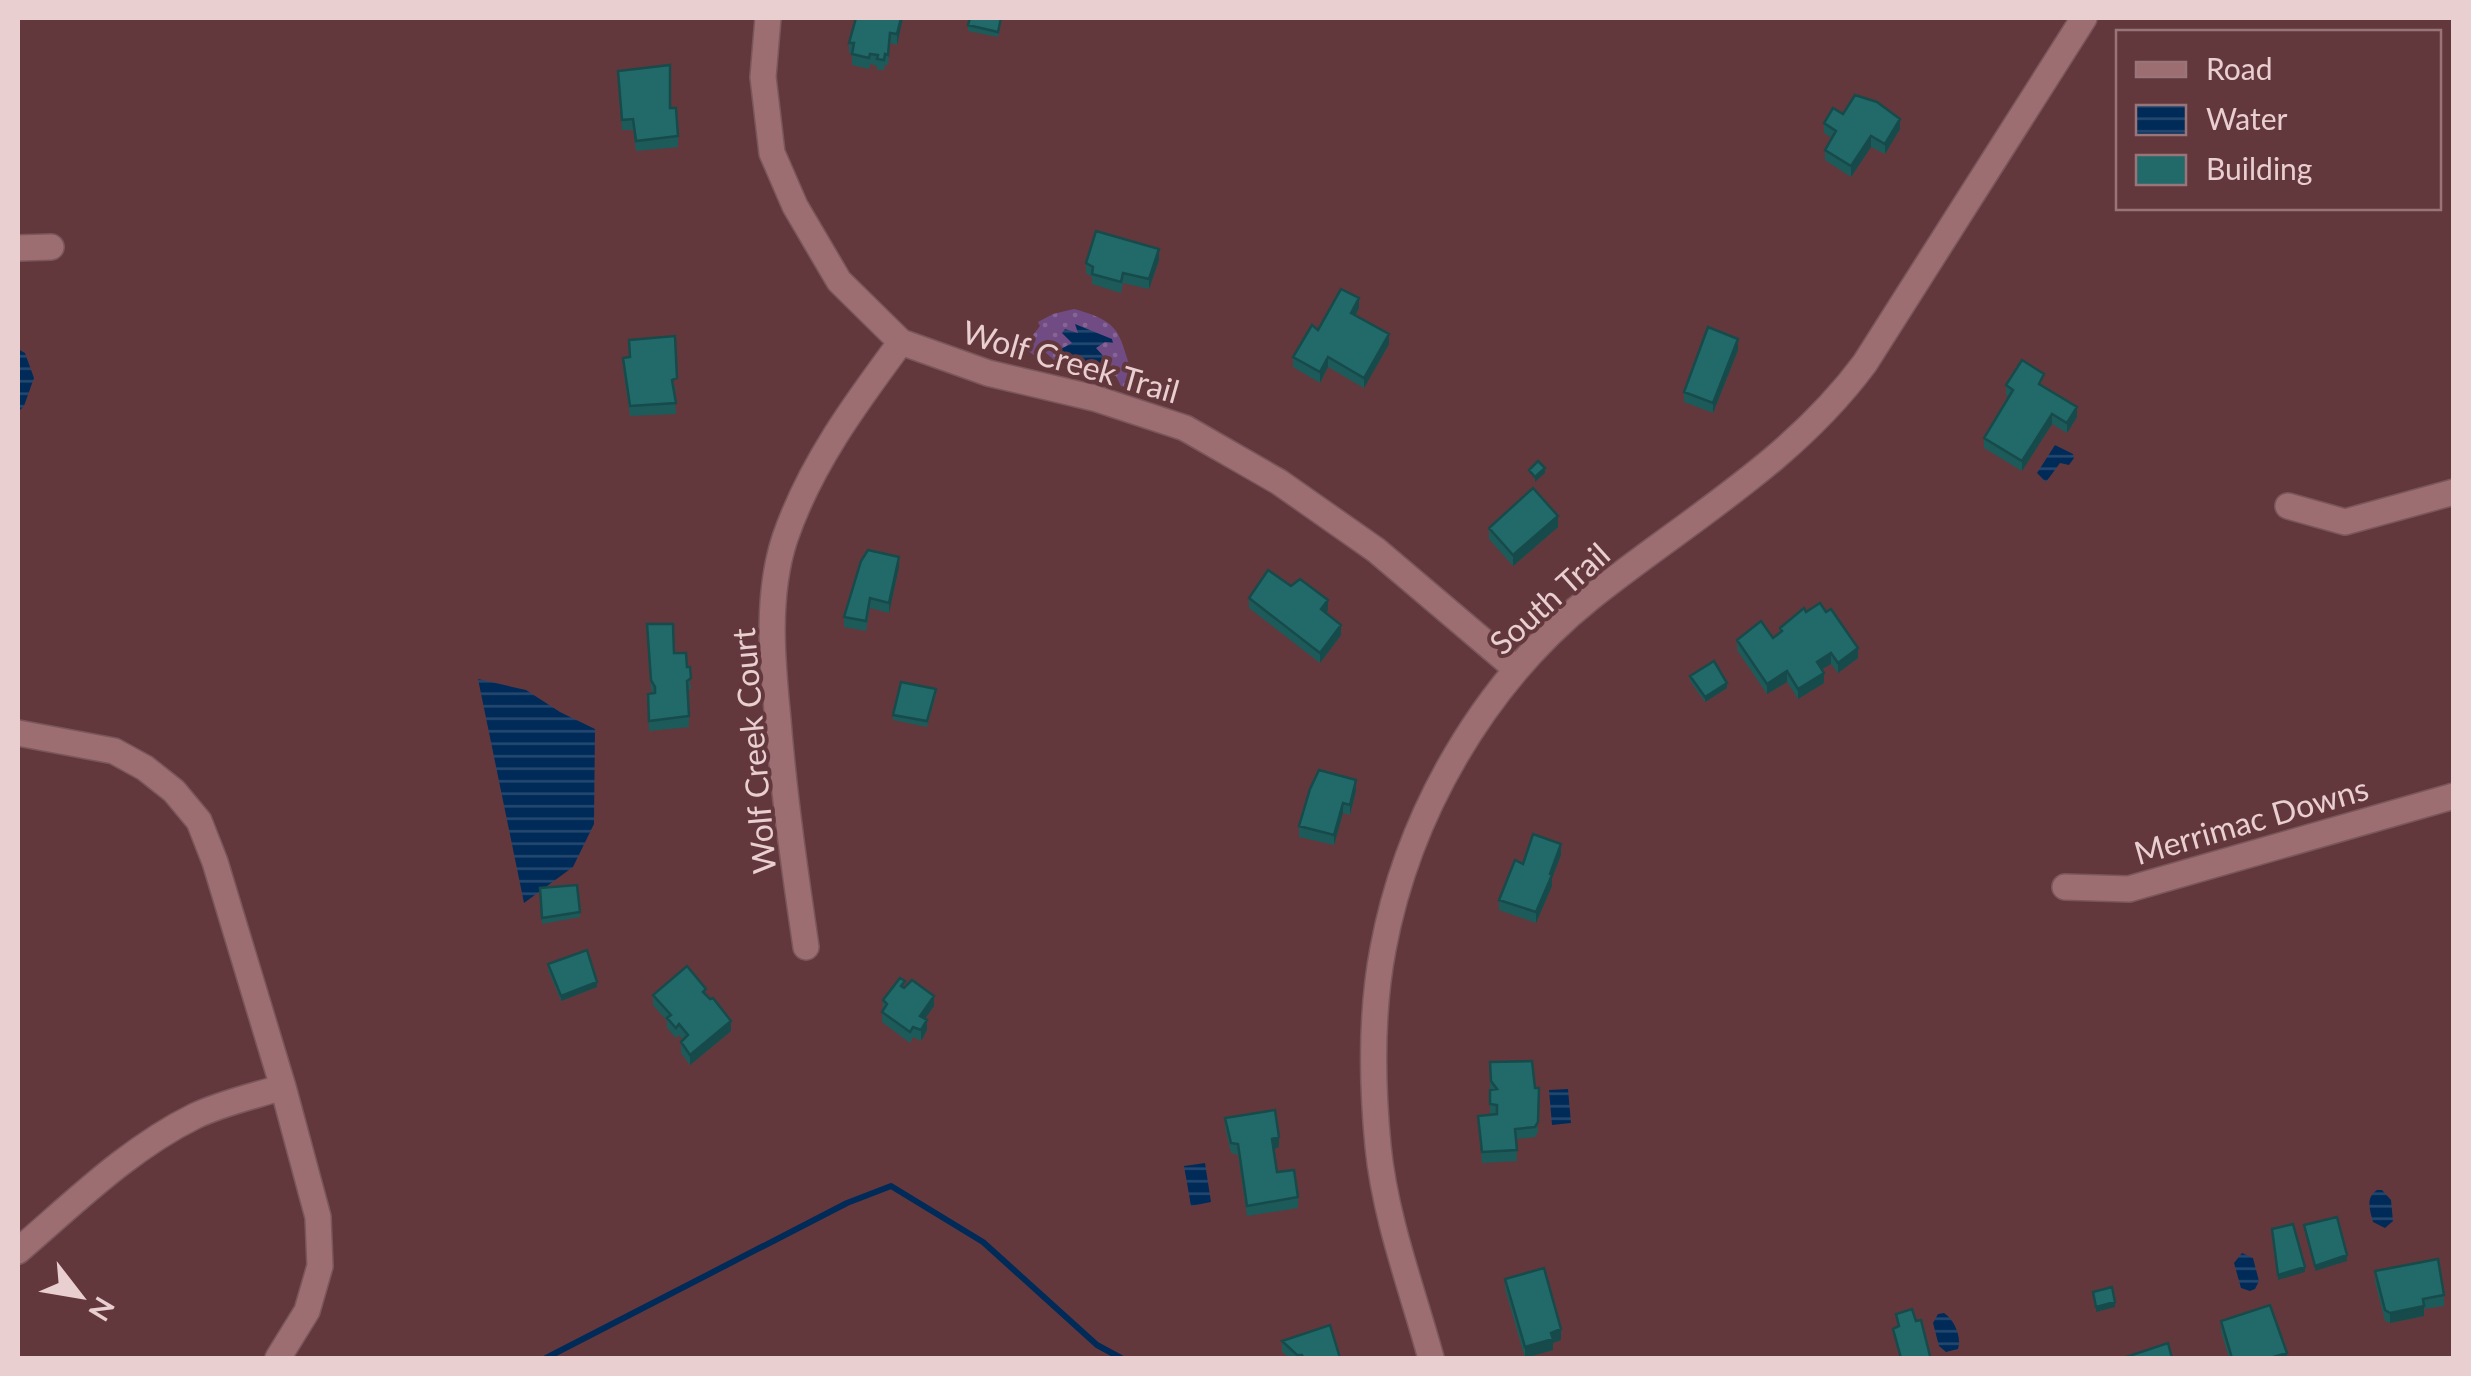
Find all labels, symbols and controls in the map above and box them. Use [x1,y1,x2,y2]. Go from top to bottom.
legend [2116,30,2441,210]
text: Road [2206,50,2273,86]
text: Water [2206,100,2288,136]
text: Building [2206,150,2312,186]
street label: Wolf Creek Trail [958,311,1184,411]
street label: South Trail [1481,534,1617,662]
street label: Wolf Creek Court [723,626,783,875]
street label: Merrimac Downs [2129,768,2373,872]
north arrow [30,1246,130,1346]
text: N [82,1291,122,1327]

